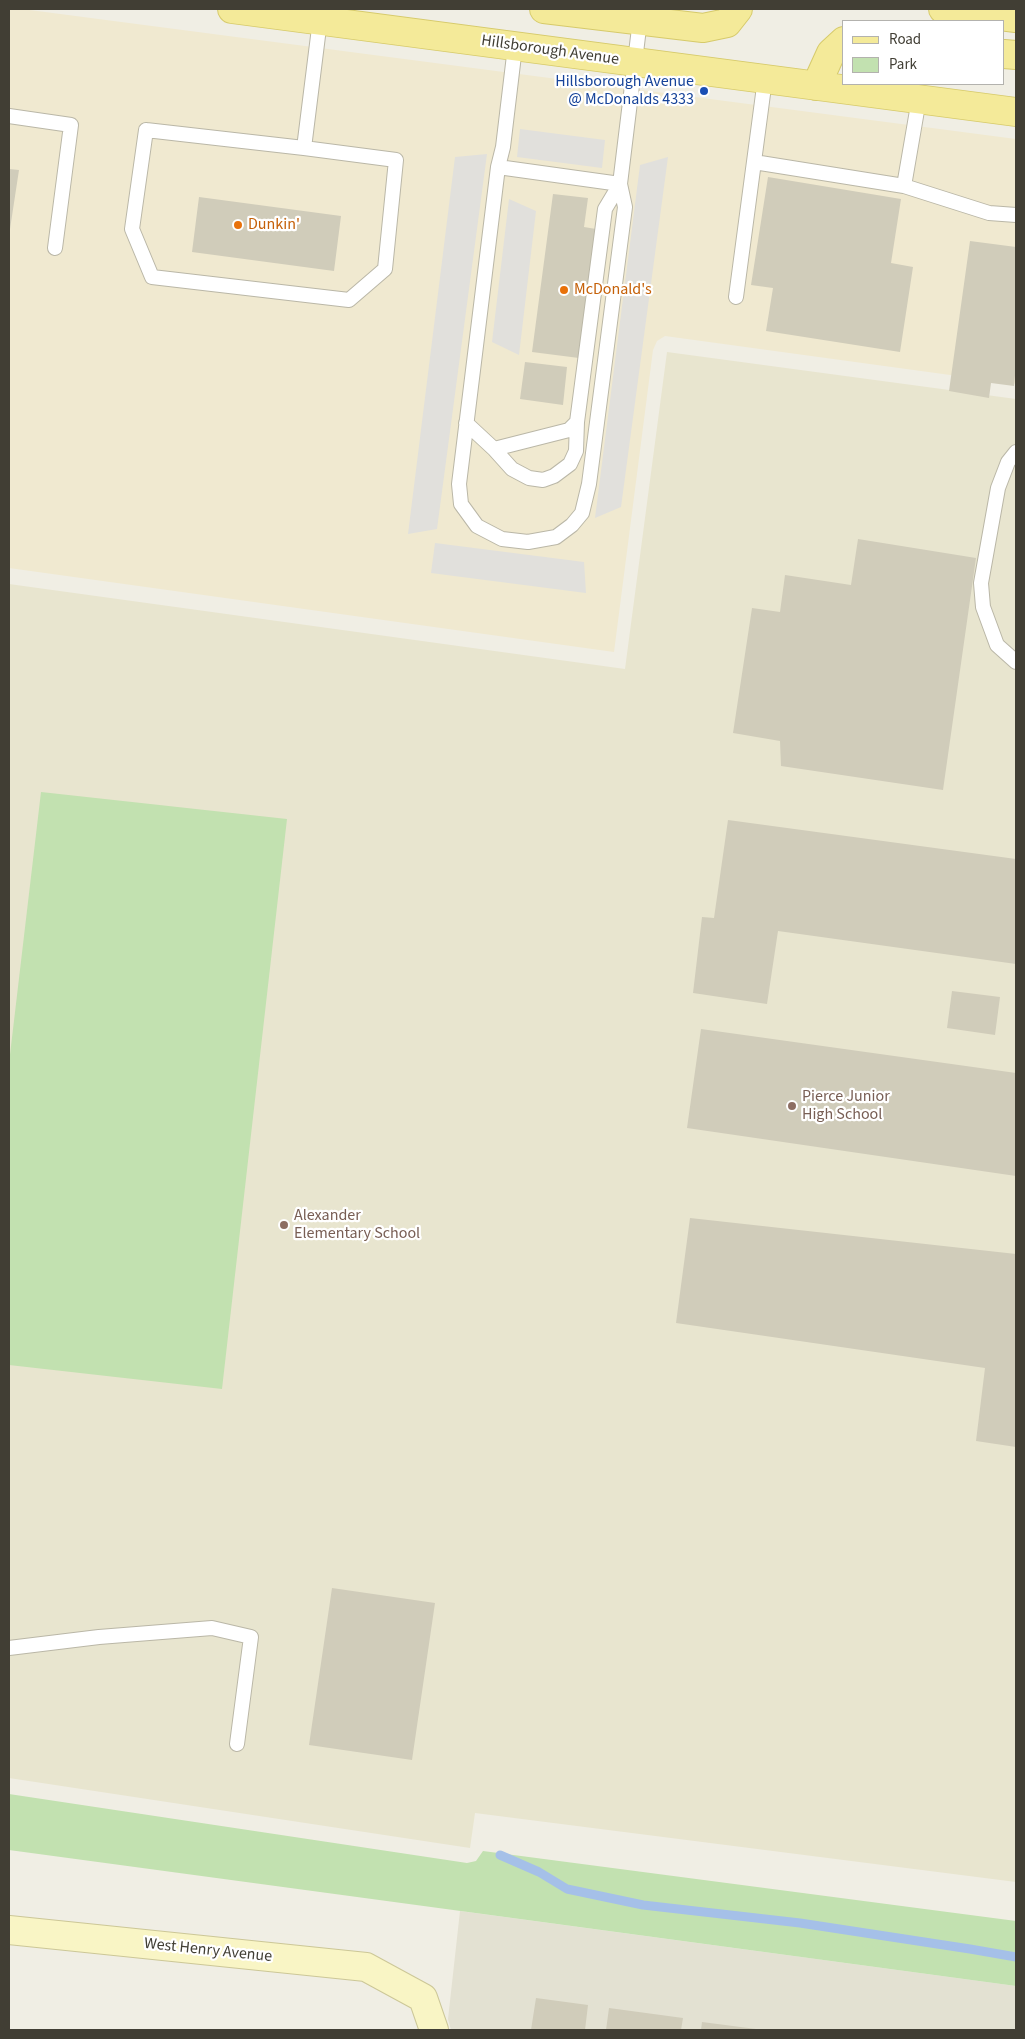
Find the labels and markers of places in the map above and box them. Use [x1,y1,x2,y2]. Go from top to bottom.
place label: Hillsborough Avenue @ McDonalds 4333 [555,72,694,110]
marker: Hillsborough Avenue @ McDonalds 4333 [698,85,710,97]
place label: Dunkin' [248,215,300,235]
marker: Dunkin' [232,219,244,231]
place label: McDonald's [574,280,652,300]
marker: McDonald's [558,284,570,296]
place label: Pierce Junior High School [802,1087,890,1125]
marker: Pierce Junior High School [786,1100,798,1112]
place label: Alexander Elementary School [294,1206,420,1244]
marker: Alexander Elementary School [278,1219,290,1231]

